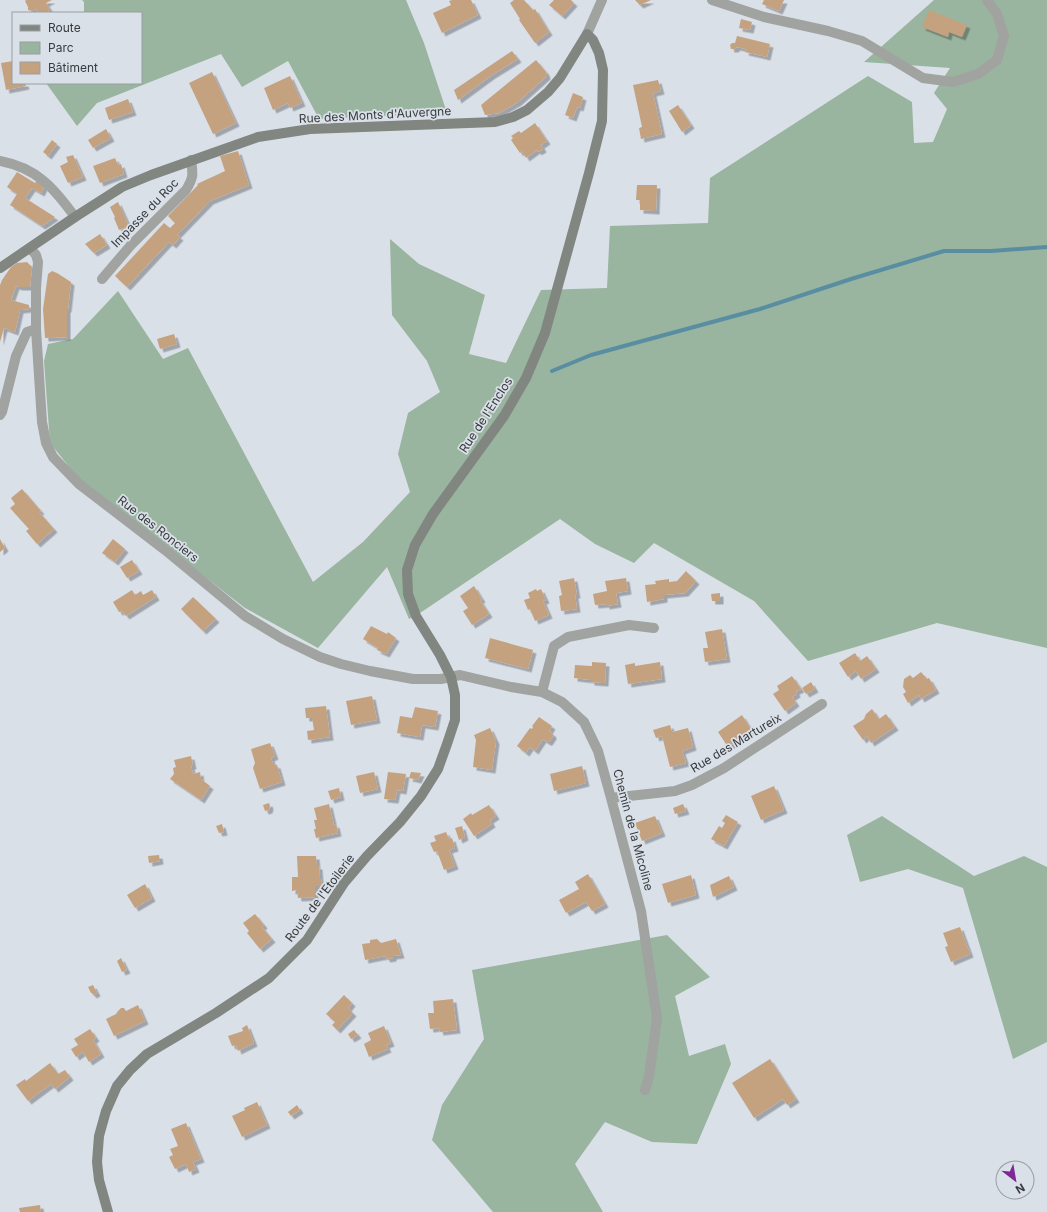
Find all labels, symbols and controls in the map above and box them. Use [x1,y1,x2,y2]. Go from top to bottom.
legend [12,12,142,84]
text: Route [48,20,81,35]
text: Parc [48,40,74,55]
text: Bâtiment [48,60,98,75]
street label: Rue des Monts d'Auvergne [298,103,452,126]
street label: Impasse du Roc [108,175,182,250]
street label: Rue de l'Enclos [456,374,516,455]
street label: Rue des Ronciers [115,492,202,565]
street label: Rue des Martureix [688,709,784,776]
street label: Chemin de la Micoline [610,767,657,892]
street label: Route de l'Etoilerie [282,851,357,944]
north arrow [995,1160,1035,1200]
text: N [1013,1180,1027,1197]

